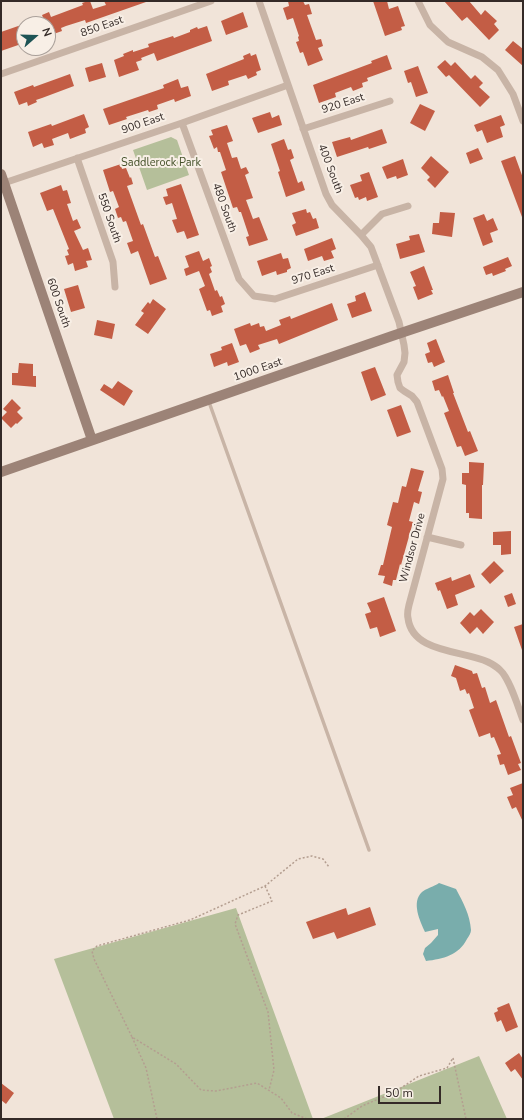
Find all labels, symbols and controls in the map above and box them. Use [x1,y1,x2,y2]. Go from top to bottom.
street label: 850 East [79,14,125,40]
north arrow [16,16,56,56]
text: N [38,26,55,38]
street label: 920 East [320,91,366,117]
street label: 900 East [120,111,166,137]
street label: 400 South [315,142,345,196]
park label: Saddlerock Park [121,156,201,170]
street label: 480 South [209,181,239,235]
street label: 550 South [94,191,124,245]
street label: 970 East [290,262,336,288]
street label: 600 South [43,276,73,330]
street label: 1000 East [232,356,284,384]
street label: Windsor Drive [397,512,429,584]
scale bar [380,1078,443,1104]
text: 50 m [385,1085,413,1101]

